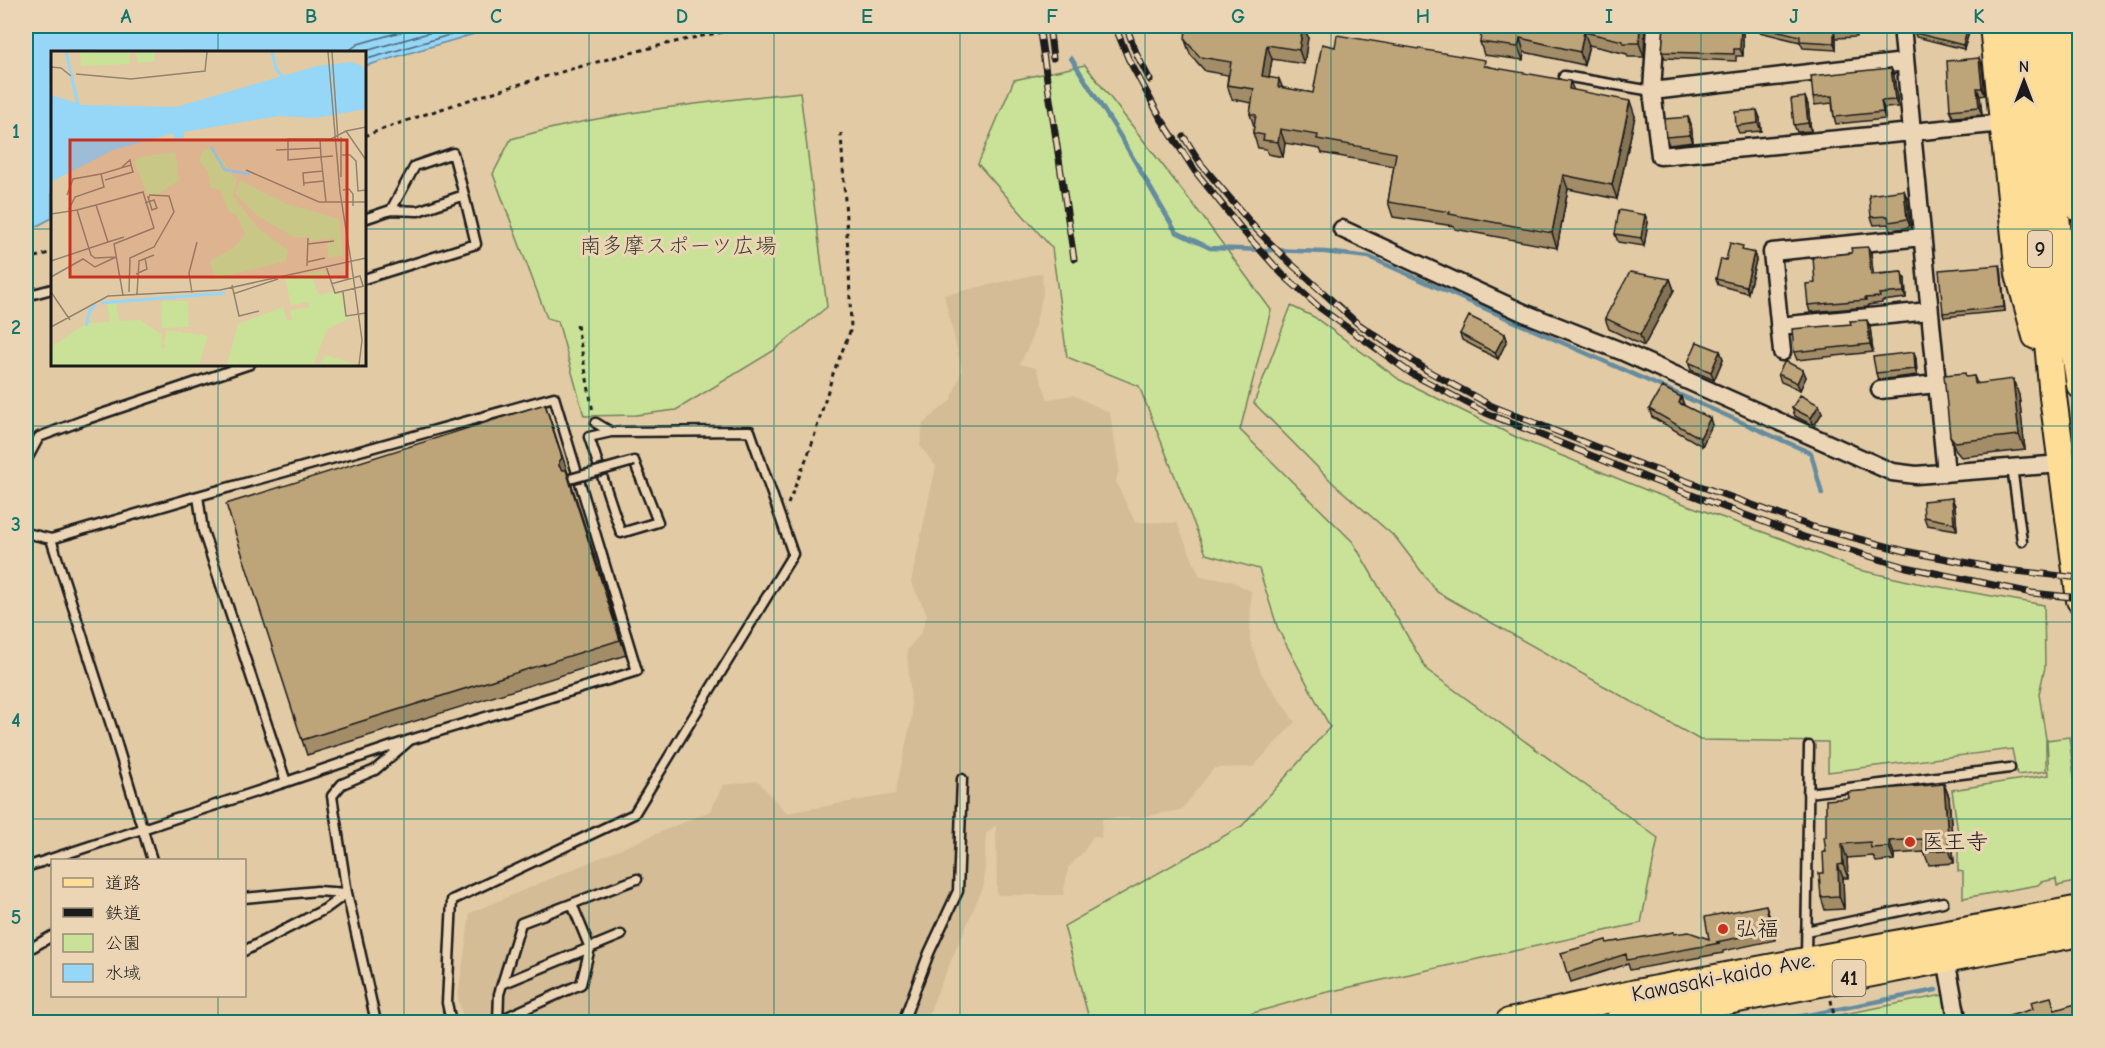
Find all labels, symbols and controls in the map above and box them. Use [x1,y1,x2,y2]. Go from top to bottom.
text: A [120,5,132,28]
text: B [305,5,317,28]
text: C [490,5,502,28]
text: D [676,5,688,28]
text: E [861,5,873,28]
text: F [1046,5,1058,28]
text: G [1231,5,1245,28]
text: H [1416,5,1430,28]
text: I [1605,5,1613,28]
text: J [1789,5,1799,28]
text: K [1973,5,1985,28]
inset map [51,51,366,366]
north arrow [1994,51,2054,111]
text: N [2019,58,2029,76]
text: 1 [12,120,20,143]
road number: 9 [2028,231,2052,267]
park label: 南多摩スポーツ広場 [579,233,777,259]
text: 2 [11,316,21,339]
text: 3 [11,513,21,536]
text: 4 [11,709,21,732]
place label: 医王寺 [1922,829,1988,855]
marker: 医王寺 [1903,835,1917,849]
legend [51,859,246,997]
text: 道路 [105,873,141,894]
text: 鉄道 [105,903,141,924]
text: 5 [11,906,21,929]
place label: 弘福 [1735,916,1779,942]
marker: 弘福 [1716,922,1730,936]
text: 公園 [105,933,141,954]
street label: Kawasaki-kaido Ave. [1629,947,1817,1007]
road number: 41 [1832,960,1866,996]
text: 水域 [105,963,141,984]

